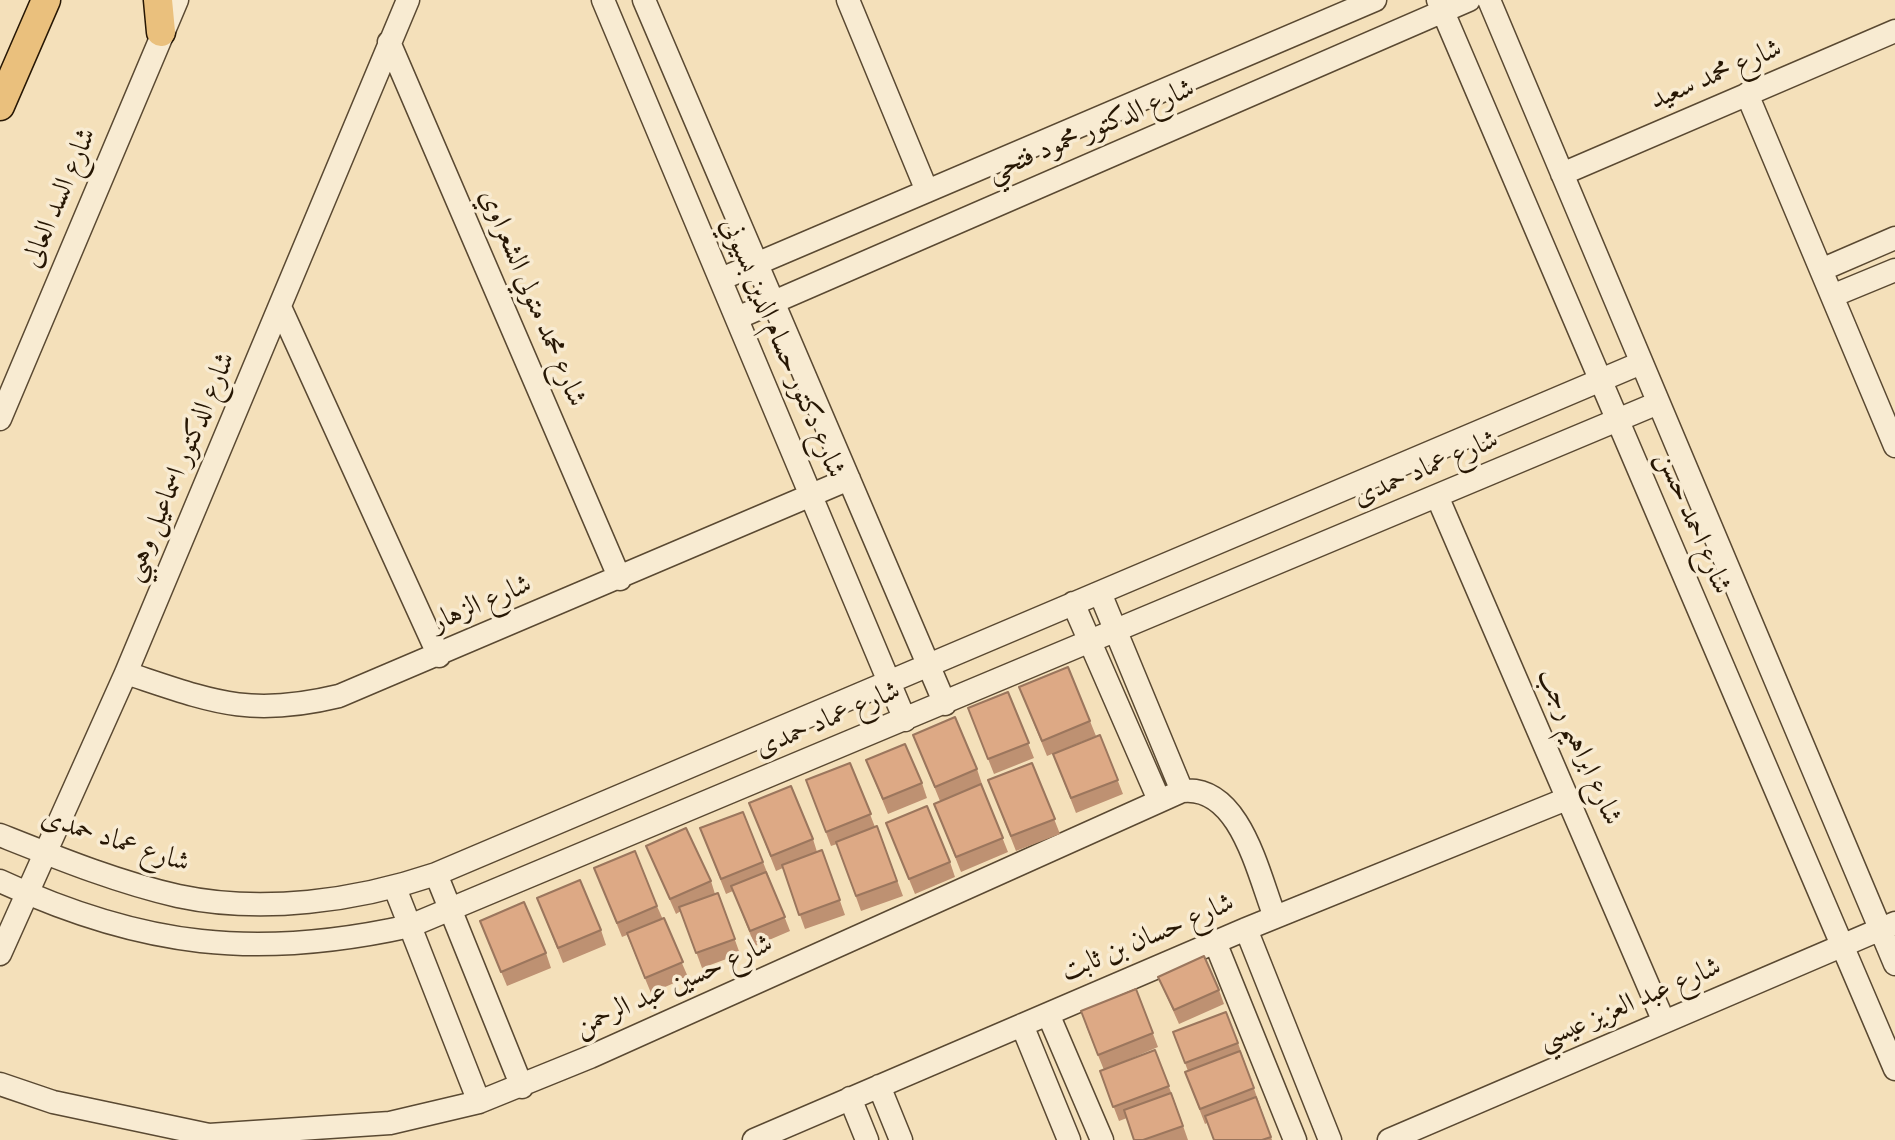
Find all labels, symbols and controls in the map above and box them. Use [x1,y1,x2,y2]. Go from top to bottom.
street label: شارع محمد سعيد [1645,32,1787,118]
street label: شارع الدكتور محمود فتحي [982,72,1200,190]
street label: شارع السد العالى [16,123,104,273]
street label: شارع محمد متولي الشعراوي [471,184,593,412]
street label: شارع دكتور حسام الدين بسيوني [712,213,852,483]
street label: شارع الدكتور اسماعيل وهبي [117,347,243,587]
street label: شارع عماد حمدى [1348,423,1504,515]
street label: شارع احمد حسن [1648,447,1738,599]
street label: شارع الزهار [427,568,537,640]
street label: شارع ابراهيم رجب [1529,663,1629,831]
street label: شارع عماد حمدى [750,674,906,766]
street label: شارع عماد حمدى [36,801,194,881]
street label: شارع حسان بن ثابت [1056,886,1240,990]
street label: شارع حسين عبد الرحمن [570,927,778,1045]
street label: شارع عبد العزيز عيسي [1534,950,1726,1058]

